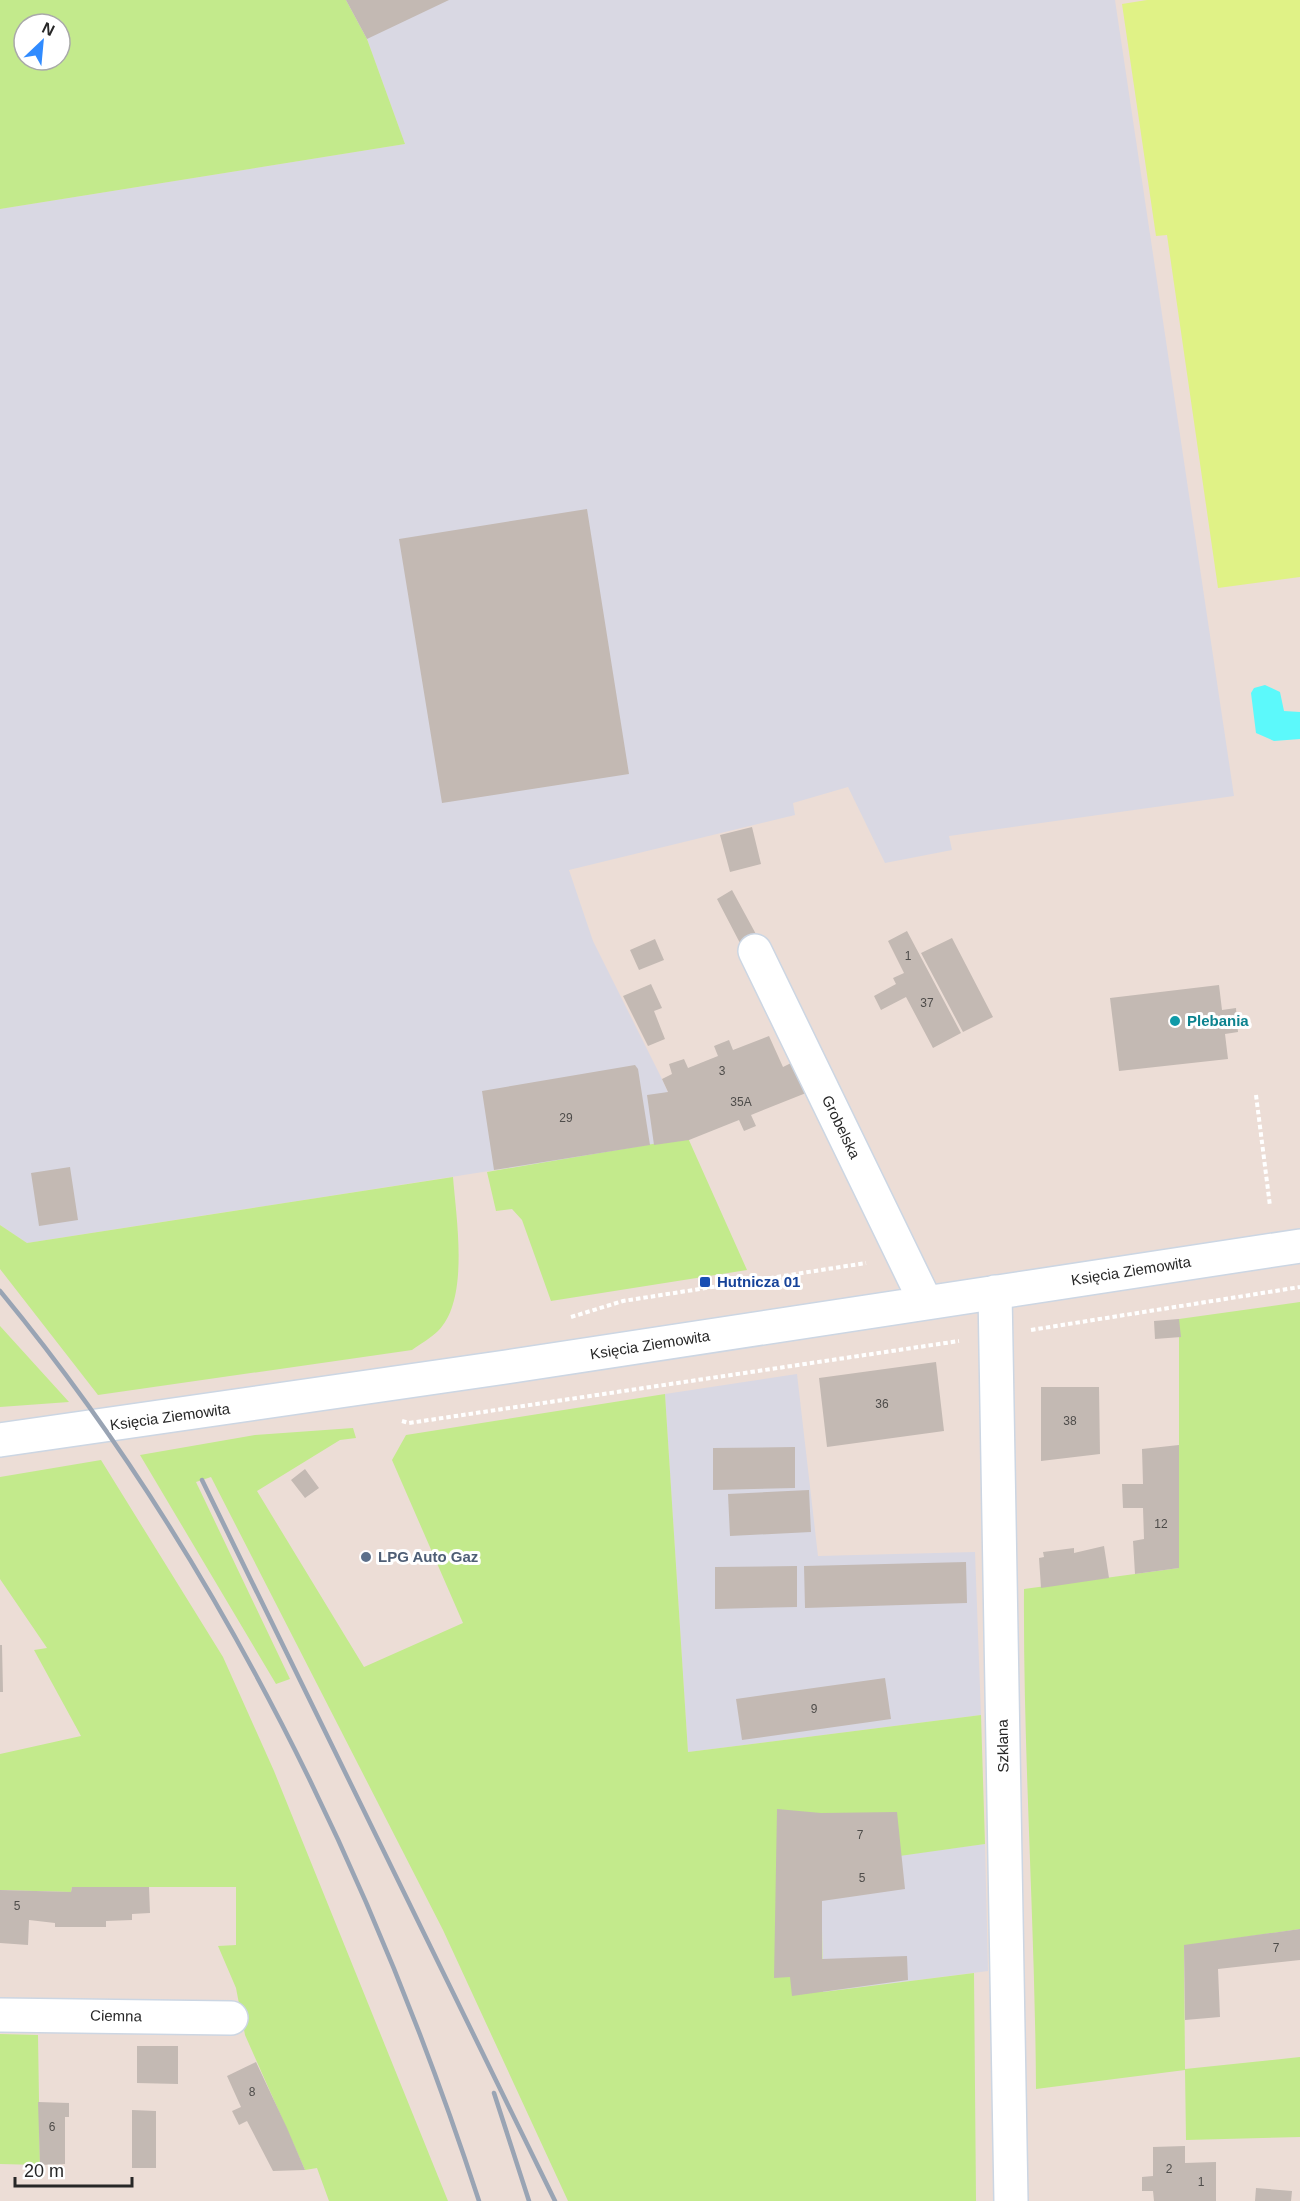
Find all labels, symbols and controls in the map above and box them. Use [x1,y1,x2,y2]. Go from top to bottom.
north arrow [12,12,72,72]
text: N [39,19,57,39]
house number: 1 [905,949,912,963]
house number: 37 [920,996,934,1010]
place label: Plebania [1187,1012,1249,1029]
marker: Plebania [1168,1014,1182,1028]
house number: 3 [719,1064,726,1078]
street label: Grobelska [819,1092,864,1162]
house number: 35A [730,1095,752,1109]
house number: 29 [559,1111,573,1125]
street label: Księcia Ziemowita [1070,1253,1193,1288]
place label: Hutnicza 01 [717,1273,800,1290]
marker: Hutnicza 01 [698,1275,712,1289]
street label: Księcia Ziemowita [589,1327,712,1362]
house number: 36 [875,1397,889,1411]
street label: Księcia Ziemowita [109,1400,232,1433]
house number: 38 [1063,1414,1077,1428]
house number: 12 [1154,1517,1168,1531]
place label: LPG Auto Gaz [378,1548,478,1565]
marker: LPG Auto Gaz [359,1550,373,1564]
house number: 9 [811,1702,818,1716]
street label: Szklana [994,1719,1011,1773]
house number: 7 [857,1828,864,1842]
house number: 5 [859,1871,866,1885]
house number: 5 [14,1899,21,1913]
house number: 7 [1273,1941,1280,1955]
street label: Ciemna [90,2007,143,2024]
house number: 8 [249,2085,256,2099]
house number: 6 [49,2120,56,2134]
scale bar [15,2150,132,2188]
text: 20 m [24,2161,64,2181]
house number: 2 [1166,2162,1173,2176]
house number: 1 [1198,2175,1205,2189]

